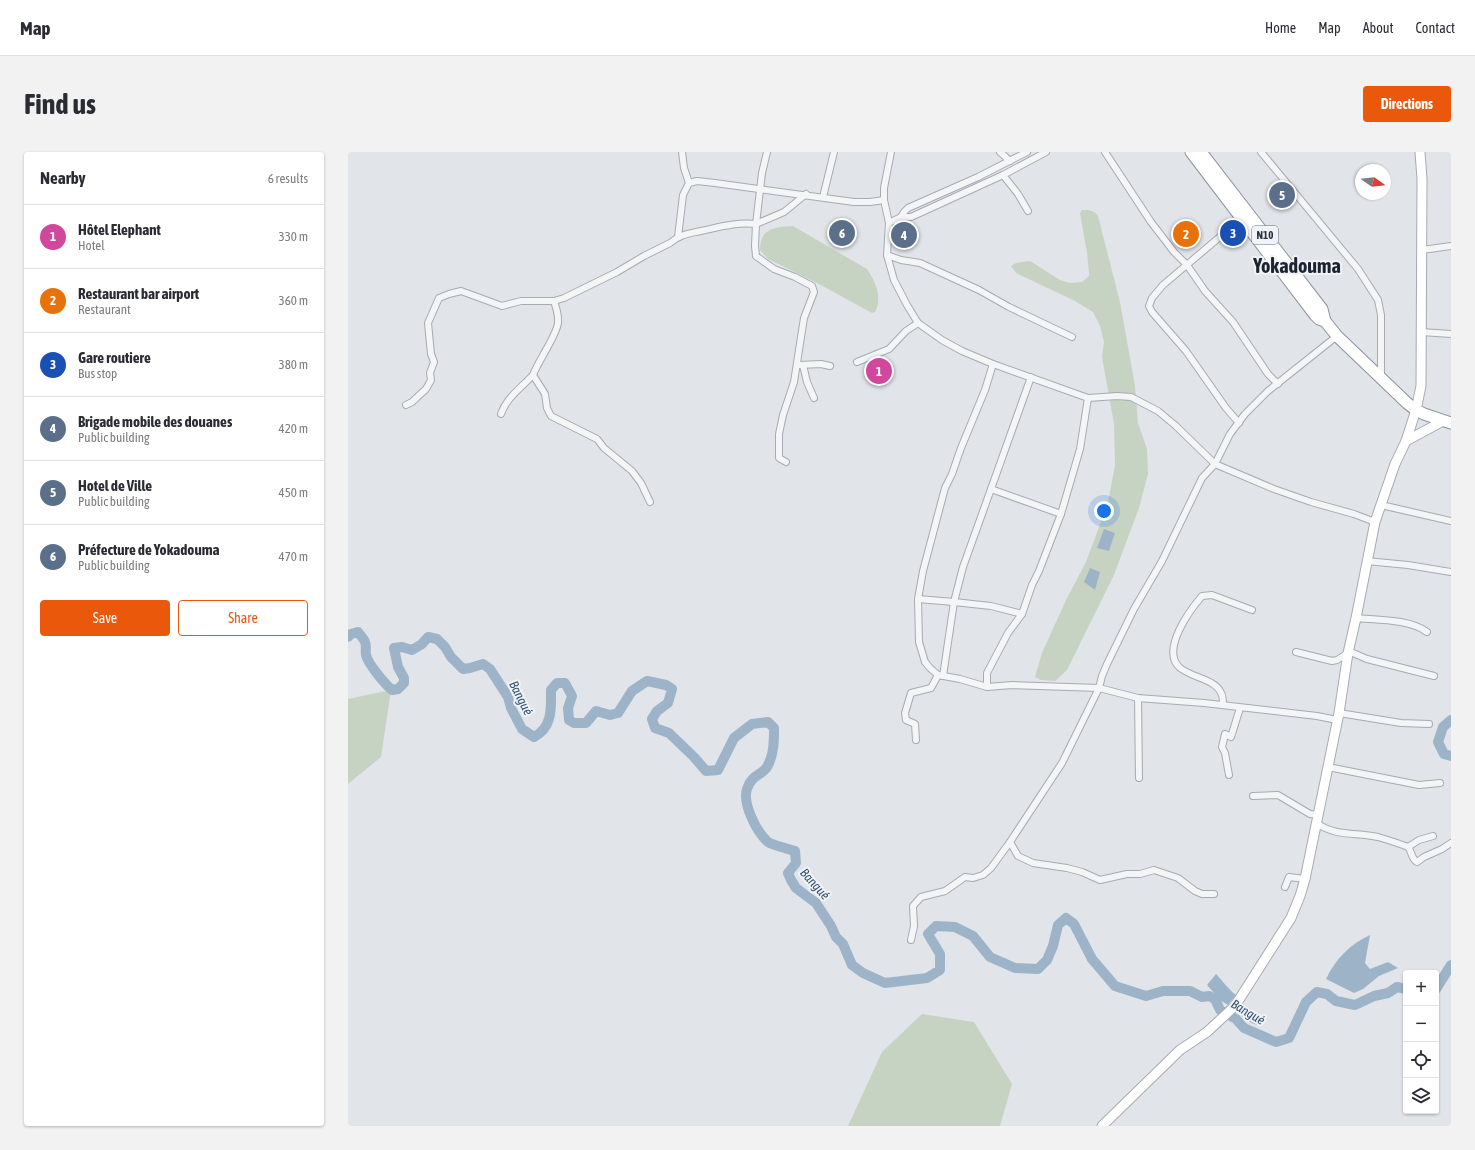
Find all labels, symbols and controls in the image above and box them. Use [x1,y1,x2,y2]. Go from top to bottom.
text: Map [20,17,51,39]
text: Home [1265,20,1296,36]
text: Map [1318,20,1341,36]
text: About [1363,20,1394,36]
text: Contact [1416,20,1455,36]
button: Directions [1363,86,1451,122]
text: Find us [24,88,96,120]
north arrow [1355,164,1391,200]
text: Nearby [40,168,86,188]
text: 6 results [268,171,308,186]
pin: 5 [1269,180,1295,210]
pin: 6 [829,218,855,248]
pin: 3 [1220,218,1246,248]
pin: 2 [1173,219,1199,249]
pin: 4 [891,220,917,250]
text: Hôtel Elephant [78,221,161,238]
road number: N10 [1252,226,1278,244]
text: 1 [50,229,56,244]
text: 330 m [279,229,308,244]
text: Hotel [78,238,105,253]
district label: Yokadouma [1252,254,1341,277]
text: Restaurant bar airport [78,285,199,302]
text: 2 [50,293,56,308]
text: 360 m [279,293,308,308]
text: Restaurant [78,302,131,317]
text: Gare routiere [78,349,151,366]
pin: 1 [866,356,892,386]
text: 3 [50,357,56,372]
text: 380 m [279,357,308,372]
text: Bus stop [78,366,117,381]
text: Brigade mobile des douanes [78,413,232,430]
text: 4 [50,421,56,436]
text: 420 m [279,421,308,436]
text: Public building [78,430,150,445]
text: Hotel de Ville [78,477,152,494]
text: 5 [50,485,56,500]
text: 450 m [279,485,308,500]
text: Public building [78,494,150,509]
your location [1094,501,1114,521]
text: Préfecture de Yokadouma [78,541,219,558]
text: 6 [50,549,56,564]
text: 470 m [279,549,308,564]
text: Public building [78,558,150,573]
button: Save [40,600,170,636]
button: Share [178,600,308,636]
water label: Bangué [506,678,536,718]
water label: Bangué [797,865,833,903]
map controls [1403,970,1439,1114]
button: + [1403,970,1439,1006]
water label: Bangué [1228,996,1268,1028]
button: − [1403,1006,1439,1042]
button: locate [1403,1042,1439,1078]
button: layers [1403,1078,1439,1114]

